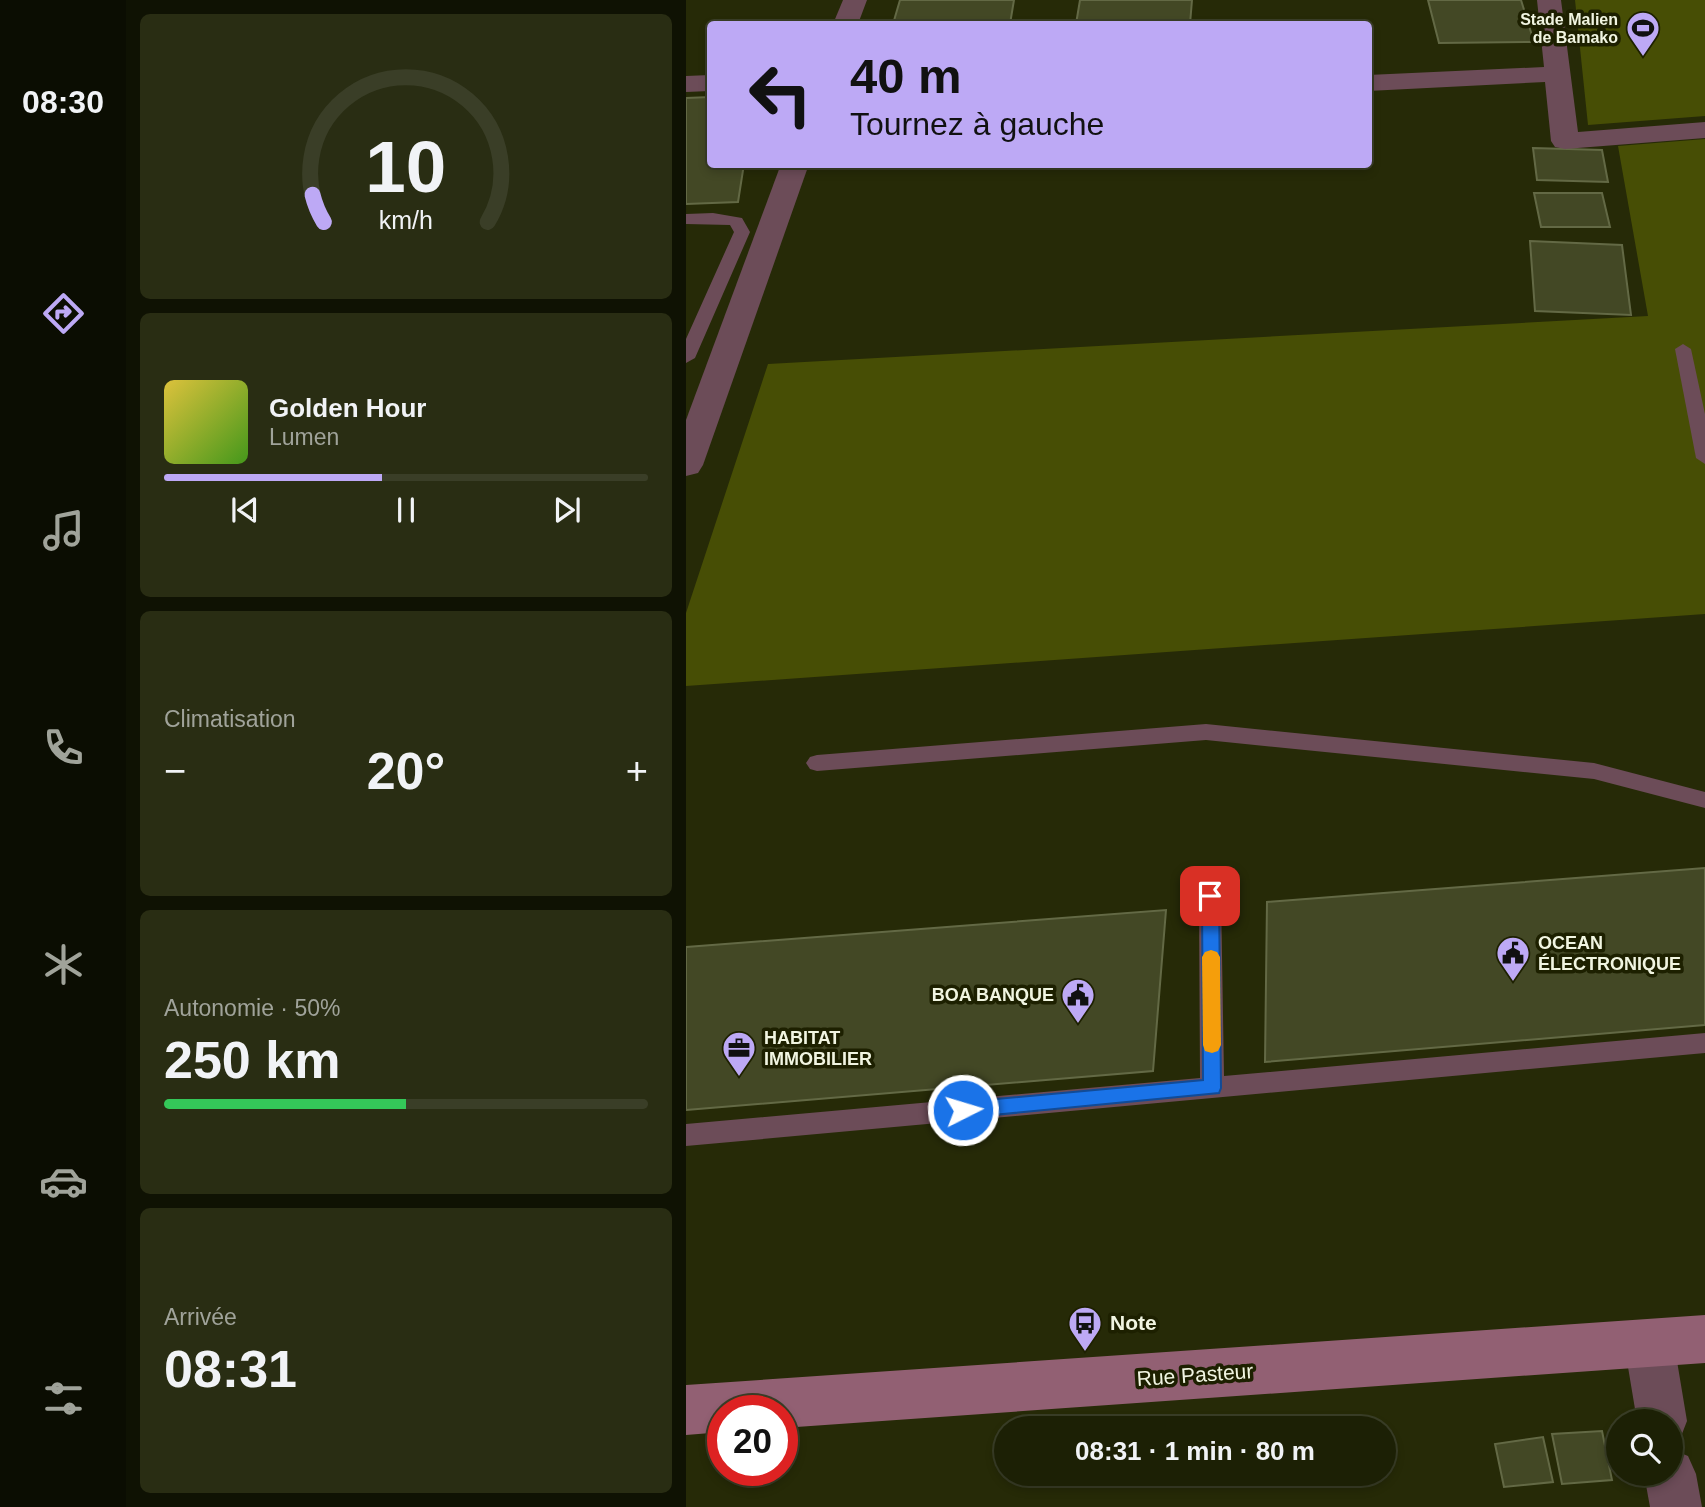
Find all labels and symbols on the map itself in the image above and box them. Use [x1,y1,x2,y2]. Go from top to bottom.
sports icon: Stade Malien de Bamako [1624,9,1662,58]
place label: Stade Malien de Bamako [1520,11,1618,46]
pin [1180,866,1240,926]
place label: OCEAN ÉLECTRONIQUE [1538,933,1681,974]
public building icon: OCEAN ÉLECTRONIQUE [1494,934,1532,983]
public building icon: BOA BANQUE [1059,976,1097,1025]
place label: BOA BANQUE [932,985,1054,1005]
place label: HABITAT IMMOBILIER [764,1028,872,1069]
office icon: HABITAT IMMOBILIER [720,1029,758,1078]
position arrow [926,1073,1000,1147]
bus stop icon: Note [1066,1304,1104,1353]
place label: Note [1110,1311,1157,1334]
street label: Rue Pasteur [1136,1359,1254,1390]
speed limit sign: 20 [707,1395,798,1486]

